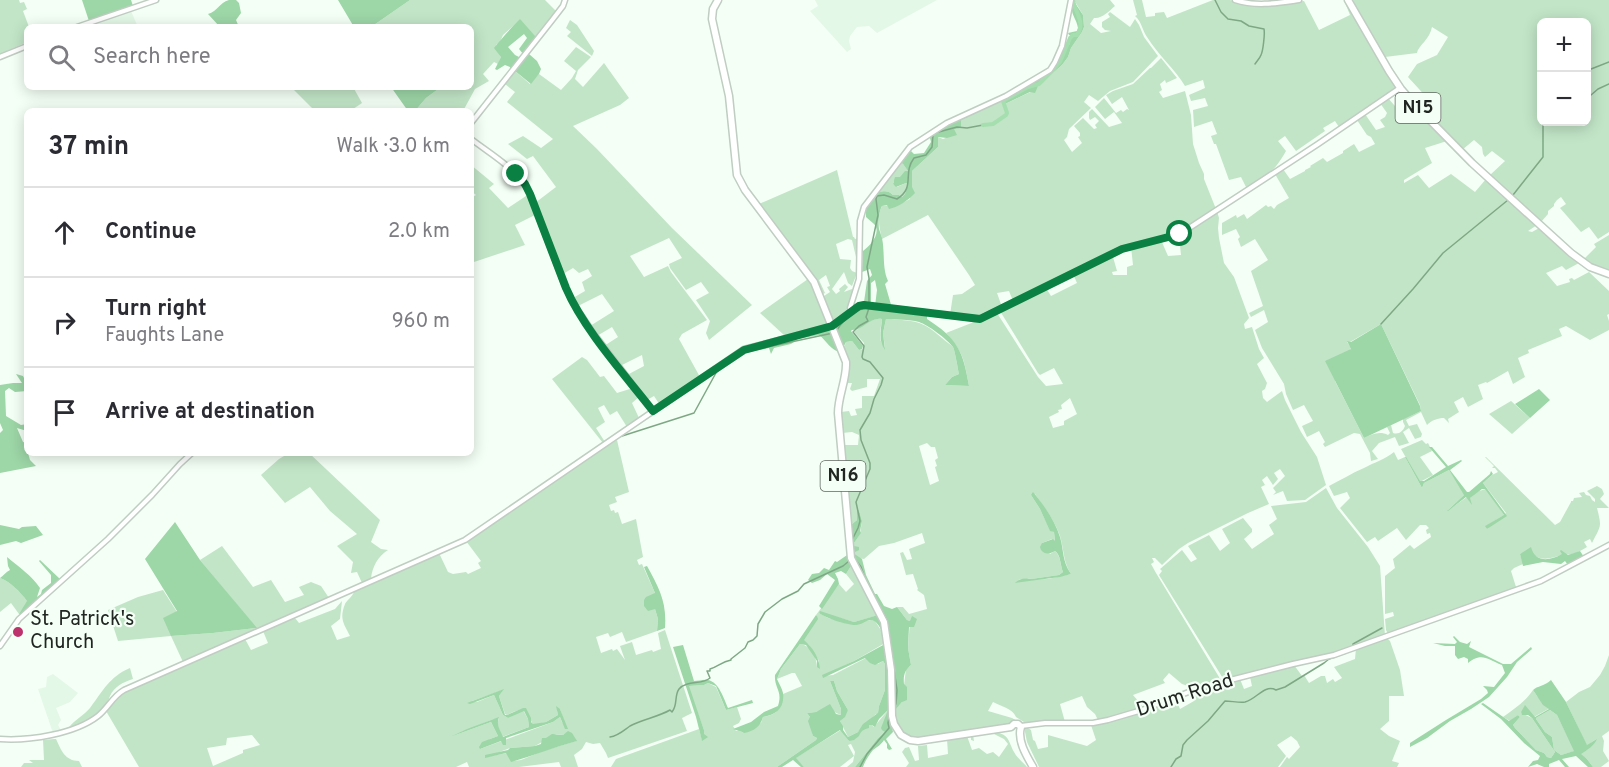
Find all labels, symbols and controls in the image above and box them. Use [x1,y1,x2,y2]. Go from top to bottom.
map controls [1537,18,1591,126]
button: + [1537,18,1591,72]
search box [24,24,474,90]
icon: search [45,41,78,74]
text: Search here [93,44,211,71]
button: − [1537,72,1591,126]
road number: N15 [1396,93,1440,123]
text: 37 min [48,131,129,164]
text: Walk · 3.0 km [336,134,450,160]
route end [502,160,528,186]
icon: ahead [48,216,81,249]
text: Continue [105,219,196,246]
text: 2.0 km [388,219,450,245]
route start [1166,220,1192,246]
text: Turn right [105,296,207,323]
icon: right [48,306,81,339]
text: 960 m [392,309,450,335]
text: Faughts Lane [105,323,224,349]
icon: arrive [48,396,81,429]
text: Arrive at destination [105,399,315,426]
road number: N16 [820,461,866,491]
place label: St. Patrick's Church [30,607,134,656]
marker: St. Patrick's Church [11,625,25,639]
street label: Drum Road [1133,668,1237,724]

